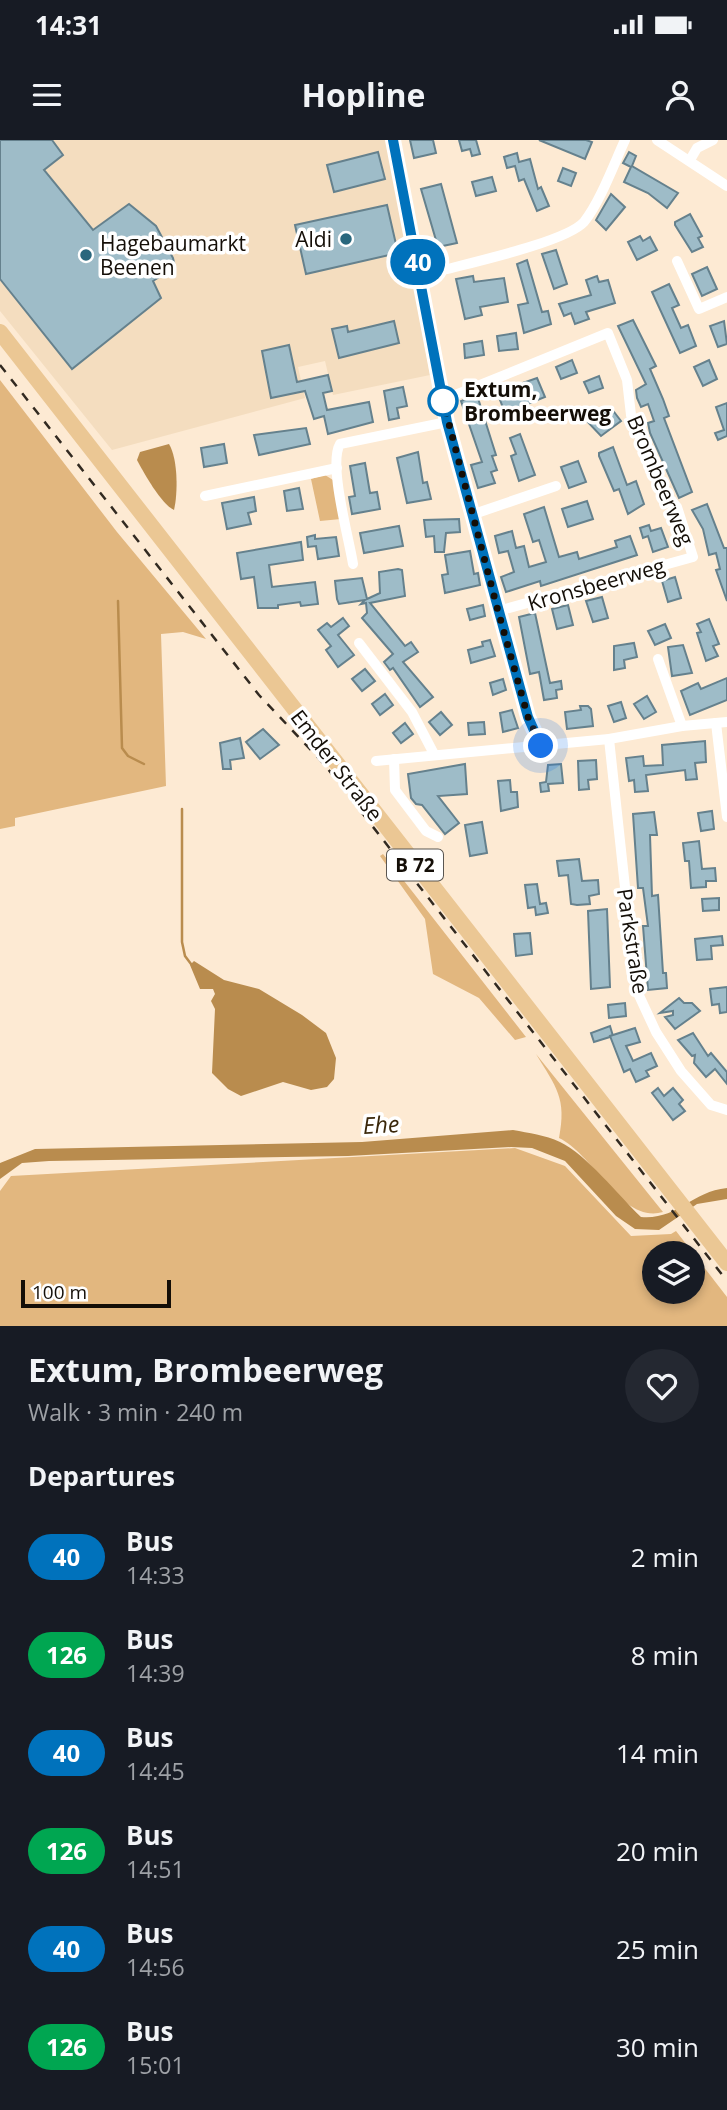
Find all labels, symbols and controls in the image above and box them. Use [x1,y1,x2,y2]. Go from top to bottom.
text: 14:31 [35,7,102,43]
text: Hopline [301,73,426,116]
icon: menu [28,76,66,114]
icon: person [661,76,699,114]
place label: Aldi [295,225,332,253]
place label: Hagebaumarkt Beenen [100,229,246,281]
marker: Aldi [338,231,354,247]
line badge: 40 [386,239,450,285]
text: 40 [404,245,432,278]
marker: Hagebaumarkt Beenen [78,247,94,263]
place label: Extum, Brombeerweg [464,375,611,427]
marker: Extum, Brombeerweg [428,386,458,416]
street label: Brombeerweg [621,411,701,549]
street label: Kronsbeerweg [524,551,668,617]
street label: Emder Straße [285,704,389,826]
your location [523,728,558,763]
road number: B 72 [387,850,443,880]
street label: Parkstraße [611,886,655,996]
water label: Ehe [362,1107,400,1141]
map controls [642,1241,705,1304]
button: layers [642,1241,705,1304]
scale bar [21,1277,172,1309]
text: 100 m [32,1279,87,1305]
text: Extum, Brombeerweg [28,1347,383,1392]
button: heart [625,1349,699,1423]
text: Walk · 3 min · 240 m [28,1396,243,1428]
text: Departures [28,1458,175,1494]
text: Bus [126,1523,173,1559]
text: 2 min [631,1539,699,1575]
text: 40 [53,1540,80,1573]
text: 14:33 [126,1559,185,1591]
text: Bus [126,1621,173,1657]
text: 8 min [631,1637,699,1673]
text: 126 [46,1638,87,1671]
text: 14:39 [126,1657,185,1689]
text: Bus [126,1719,173,1755]
text: 14 min [616,1735,699,1771]
text: 40 [53,1736,80,1769]
text: 14:45 [126,1755,185,1787]
text: Bus [126,1817,173,1853]
text: 20 min [616,1833,699,1869]
text: 126 [46,1834,87,1867]
text: 14:51 [126,1853,185,1885]
text: Bus [126,1915,173,1951]
text: 25 min [616,1931,699,1967]
text: 40 [53,1932,80,1965]
text: 14:56 [126,1951,185,1983]
text: Bus [126,2013,173,2049]
text: 30 min [616,2029,699,2065]
text: 126 [46,2030,87,2063]
text: 15:01 [126,2049,185,2081]

